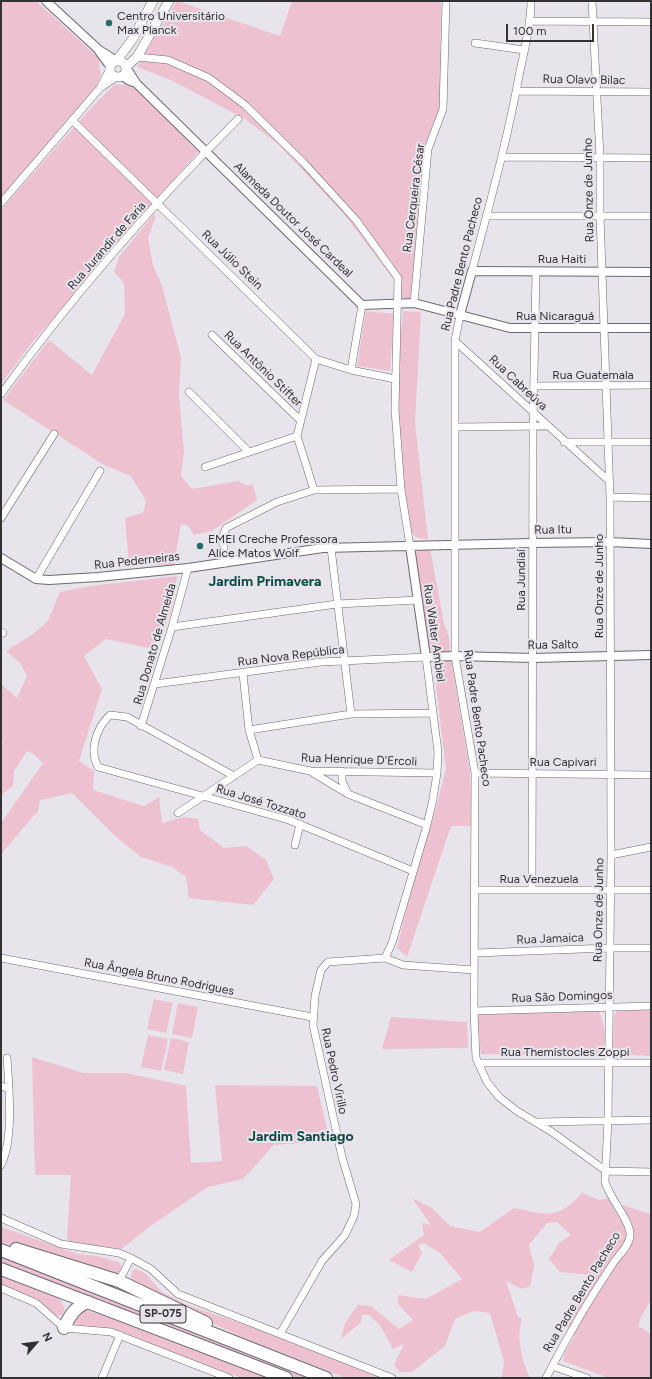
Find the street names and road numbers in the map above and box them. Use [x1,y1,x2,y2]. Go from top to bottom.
street label: Rua Olavo Bilac [543,72,625,88]
street label: Rua Onze de Junho [581,138,597,242]
street label: Rua Cerqueira César [400,143,428,253]
street label: Alameda Doutor José Cardeal [231,159,355,281]
street label: Rua Padre Bento Pacheco [438,195,486,333]
street label: Rua Jurandir de Faria [65,199,149,293]
street label: Rua Júlio Stein [198,227,266,293]
street label: Rua Haiti [538,252,586,266]
street label: Rua Nicaraguá [516,309,594,323]
street label: Rua Antônio Stifter [221,328,305,410]
street label: Rua Cabreúva [486,352,550,414]
street label: Rua Guatemala [552,368,634,382]
street label: Rua Itu [534,522,572,538]
street label: Rua Onze de Junho [592,534,606,638]
street label: Rua Pederneiras [93,549,181,573]
street label: Rua Jundiaí [514,549,528,611]
street label: Rua Donato de Almeida [131,582,179,706]
street label: Rua Walter Ambiel [420,583,448,683]
street label: Rua Salto [527,637,579,653]
street label: Rua Nova República [237,642,345,670]
street label: Rua Padre Bento Pacheco [460,649,494,787]
street label: Rua Henrique D'Ercoli [301,751,417,769]
street label: Rua Capivari [530,755,596,769]
street label: Rua José Tozzato [214,781,308,823]
street label: Rua Onze de Junho [591,858,607,962]
street label: Rua Venezuela [500,872,578,886]
street label: Rua Jamaica [516,931,584,947]
street label: Rua Ângela Bruno Rodrigues [83,955,235,999]
street label: Rua São Domingos [511,988,613,1006]
street label: Rua Pedro Virillo [318,1027,350,1115]
street label: Rua Themístocles Zoppi [500,1045,630,1059]
street label: Rua Padre Bento Pacheco [540,1229,624,1355]
road number: SP-075 [140,1305,186,1323]

